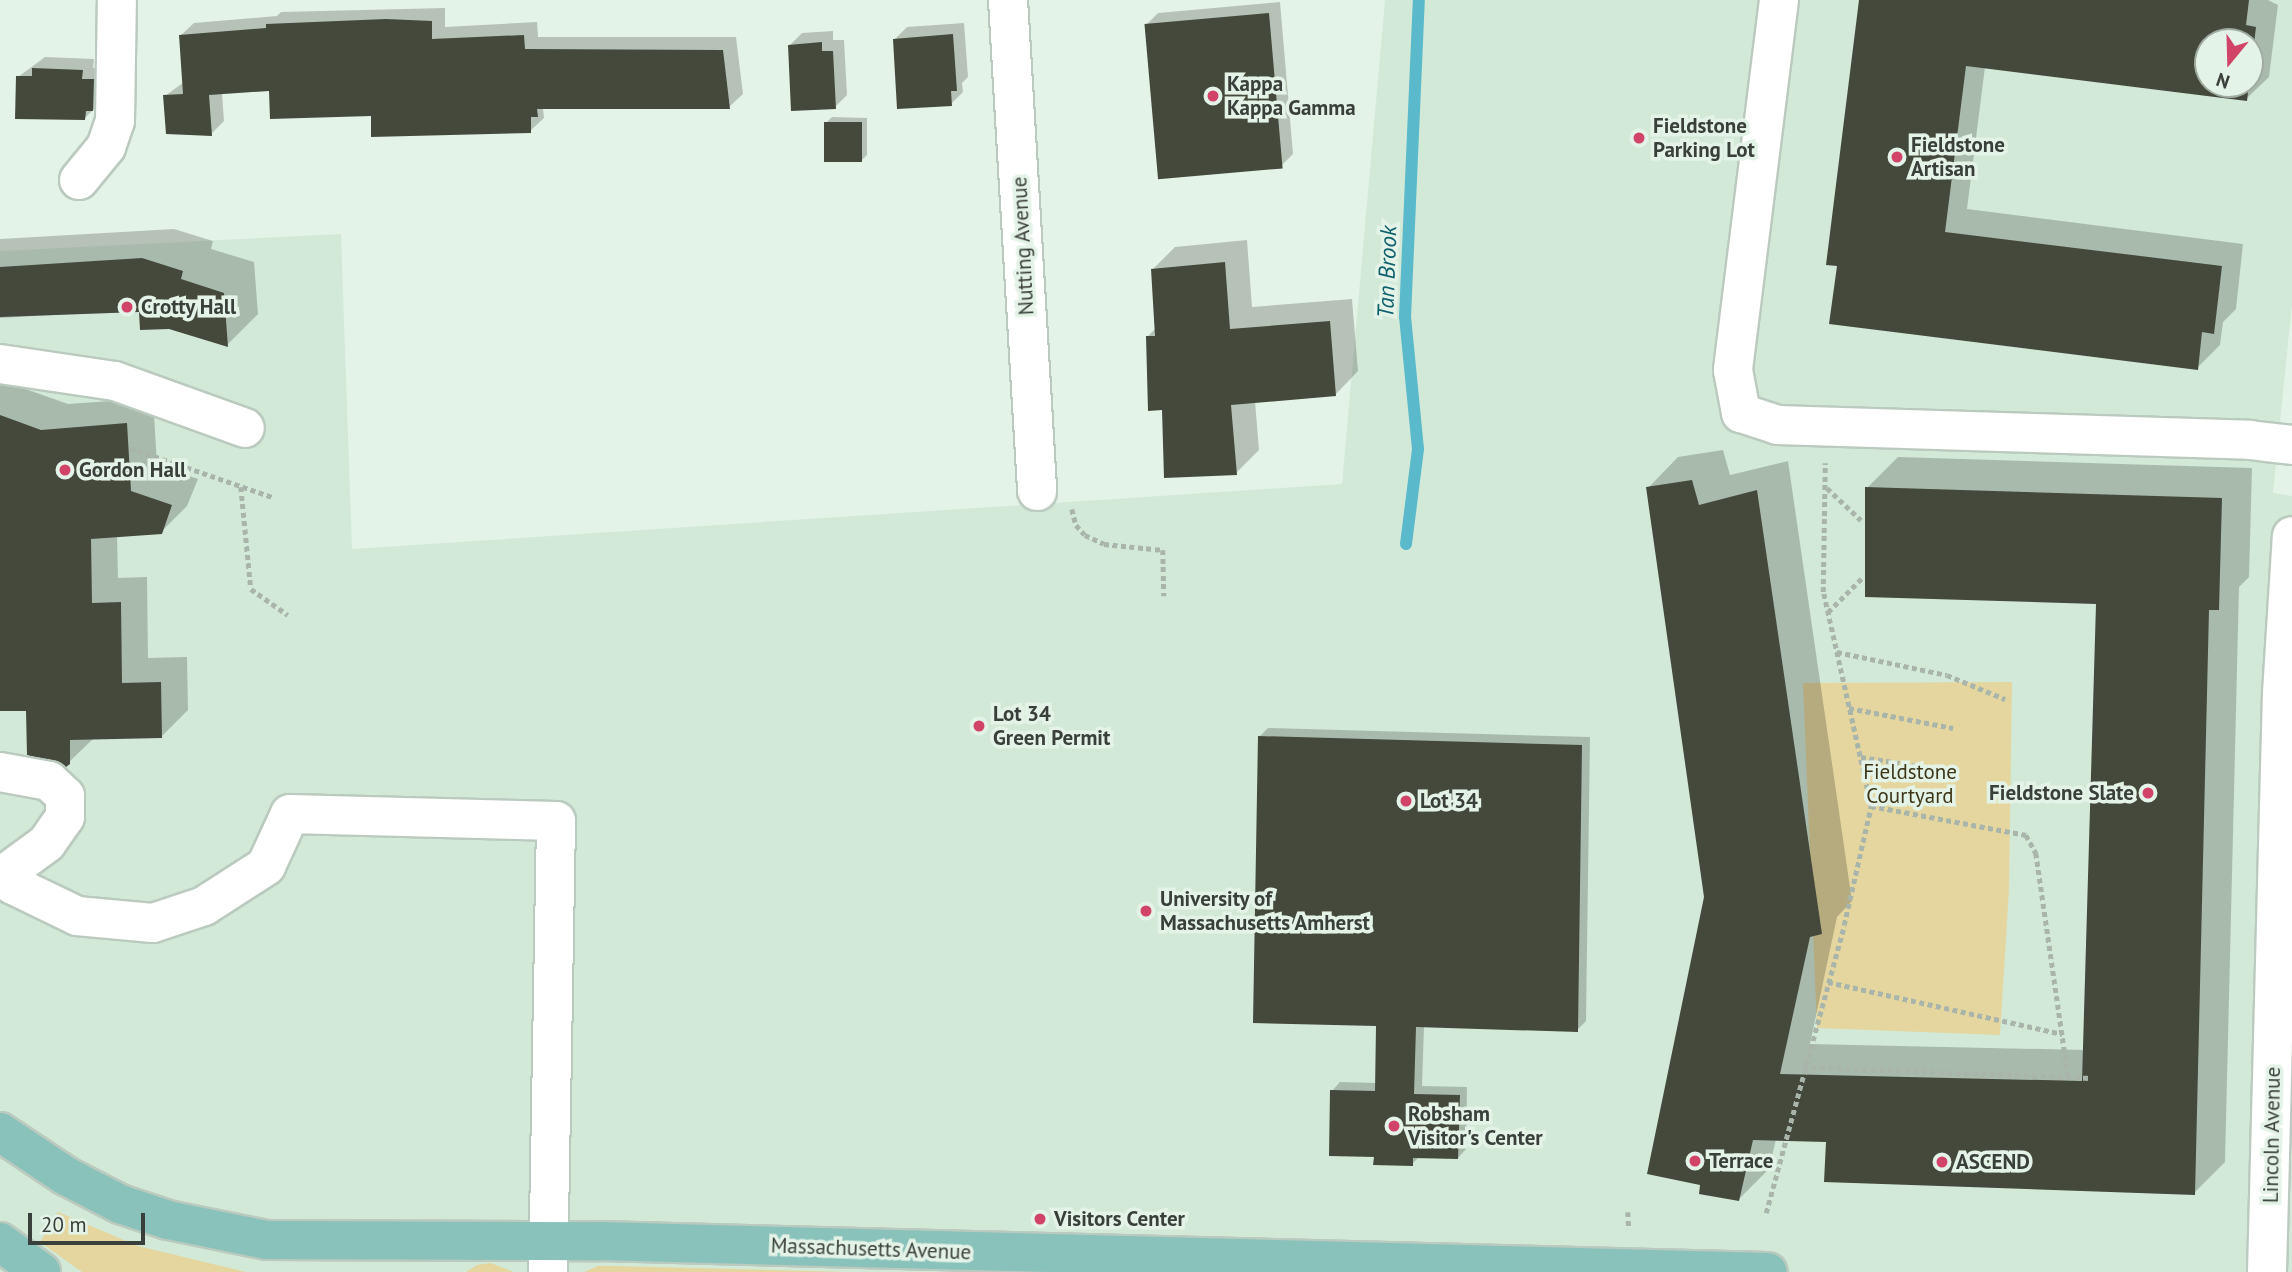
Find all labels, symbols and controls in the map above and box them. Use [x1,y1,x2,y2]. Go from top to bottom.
north arrow [2194,28,2264,98]
text: N [2213,68,2233,94]
place label: Kappa Kappa Gamma [1227,71,1356,121]
marker: Kappa Kappa Gamma [1205,88,1221,104]
place label: Fieldstone Parking Lot [1653,113,1755,163]
marker: Fieldstone Parking Lot [1631,130,1647,146]
place label: Fieldstone Artisan [1911,132,2005,182]
marker: Fieldstone Artisan [1889,149,1905,165]
street label: Nutting Avenue [1007,176,1039,316]
water label: Tan Brook [1372,225,1402,319]
place label: Crotty Hall [141,294,237,320]
marker: Crotty Hall [119,299,135,315]
place label: Gordon Hall [79,457,186,483]
marker: Gordon Hall [57,462,73,478]
place label: Lot 34 Green Permit [993,701,1110,751]
marker: Lot 34 Green Permit [971,718,987,734]
park label: Fieldstone Courtyard [1863,759,1957,809]
place label: Fieldstone Slate [1989,780,2134,806]
marker: Fieldstone Slate [2140,785,2156,801]
place label: Lot 34 [1420,788,1478,814]
marker: Lot 34 [1398,793,1414,809]
place label: University of Massachusetts Amherst [1160,886,1371,936]
marker: University of Massachusetts Amherst [1138,903,1154,919]
street label: Lincoln Avenue [2258,1066,2286,1204]
place label: Robsham Visitor's Center [1408,1101,1543,1151]
marker: Robsham Visitor's Center [1386,1118,1402,1134]
place label: Terrace [1709,1148,1773,1174]
place label: ASCEND [1956,1149,2030,1175]
marker: Terrace [1687,1153,1703,1169]
marker: ASCEND [1934,1154,1950,1170]
scale bar [32,1198,149,1242]
place label: Visitors Center [1054,1206,1185,1232]
text: 20 m [41,1211,87,1238]
marker: Visitors Center [1032,1211,1048,1227]
street label: Massachusetts Avenue [770,1233,972,1265]

